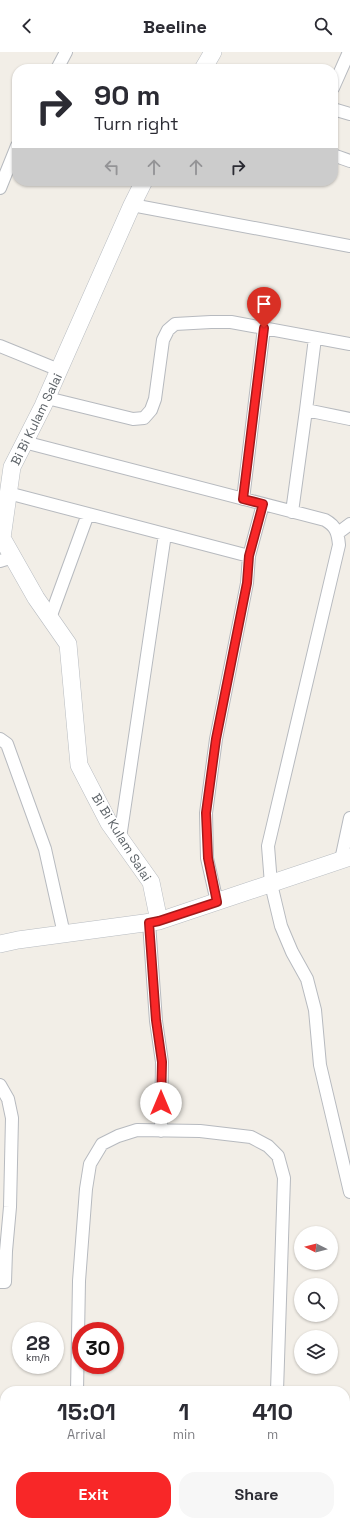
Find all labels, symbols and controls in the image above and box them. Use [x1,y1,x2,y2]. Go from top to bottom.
icon: back [16,15,38,37]
text: Beeline [143,15,207,38]
icon: search [312,15,334,37]
text: 90 m [94,77,160,113]
icon: right [28,80,80,132]
text: Turn right [94,112,178,135]
icon: left [101,156,123,178]
icon: ahead [143,156,165,178]
icon: ahead [185,156,207,178]
icon: right [227,156,249,178]
pin [247,287,281,328]
icon: arrive [253,293,275,315]
street label: Bi Bi Kulam Salai [7,370,66,468]
street label: Bi Bi Kulam Salai [88,790,155,884]
position arrow [140,1082,182,1124]
north arrow [294,1226,338,1270]
map controls [294,1226,338,1374]
button: search [294,1278,338,1322]
speed limit sign: 30 [72,1322,124,1374]
text: 28 [26,1330,50,1356]
button: layers [294,1330,338,1374]
text: km/h [26,1351,50,1364]
text: 15:01 [57,1396,116,1427]
text: 1 [179,1396,189,1427]
text: 410 [252,1396,293,1427]
text: Arrival [67,1426,106,1443]
text: min [173,1426,195,1443]
text: m [267,1426,278,1443]
button: Exit [16,1472,171,1518]
button: Share [179,1472,334,1518]

